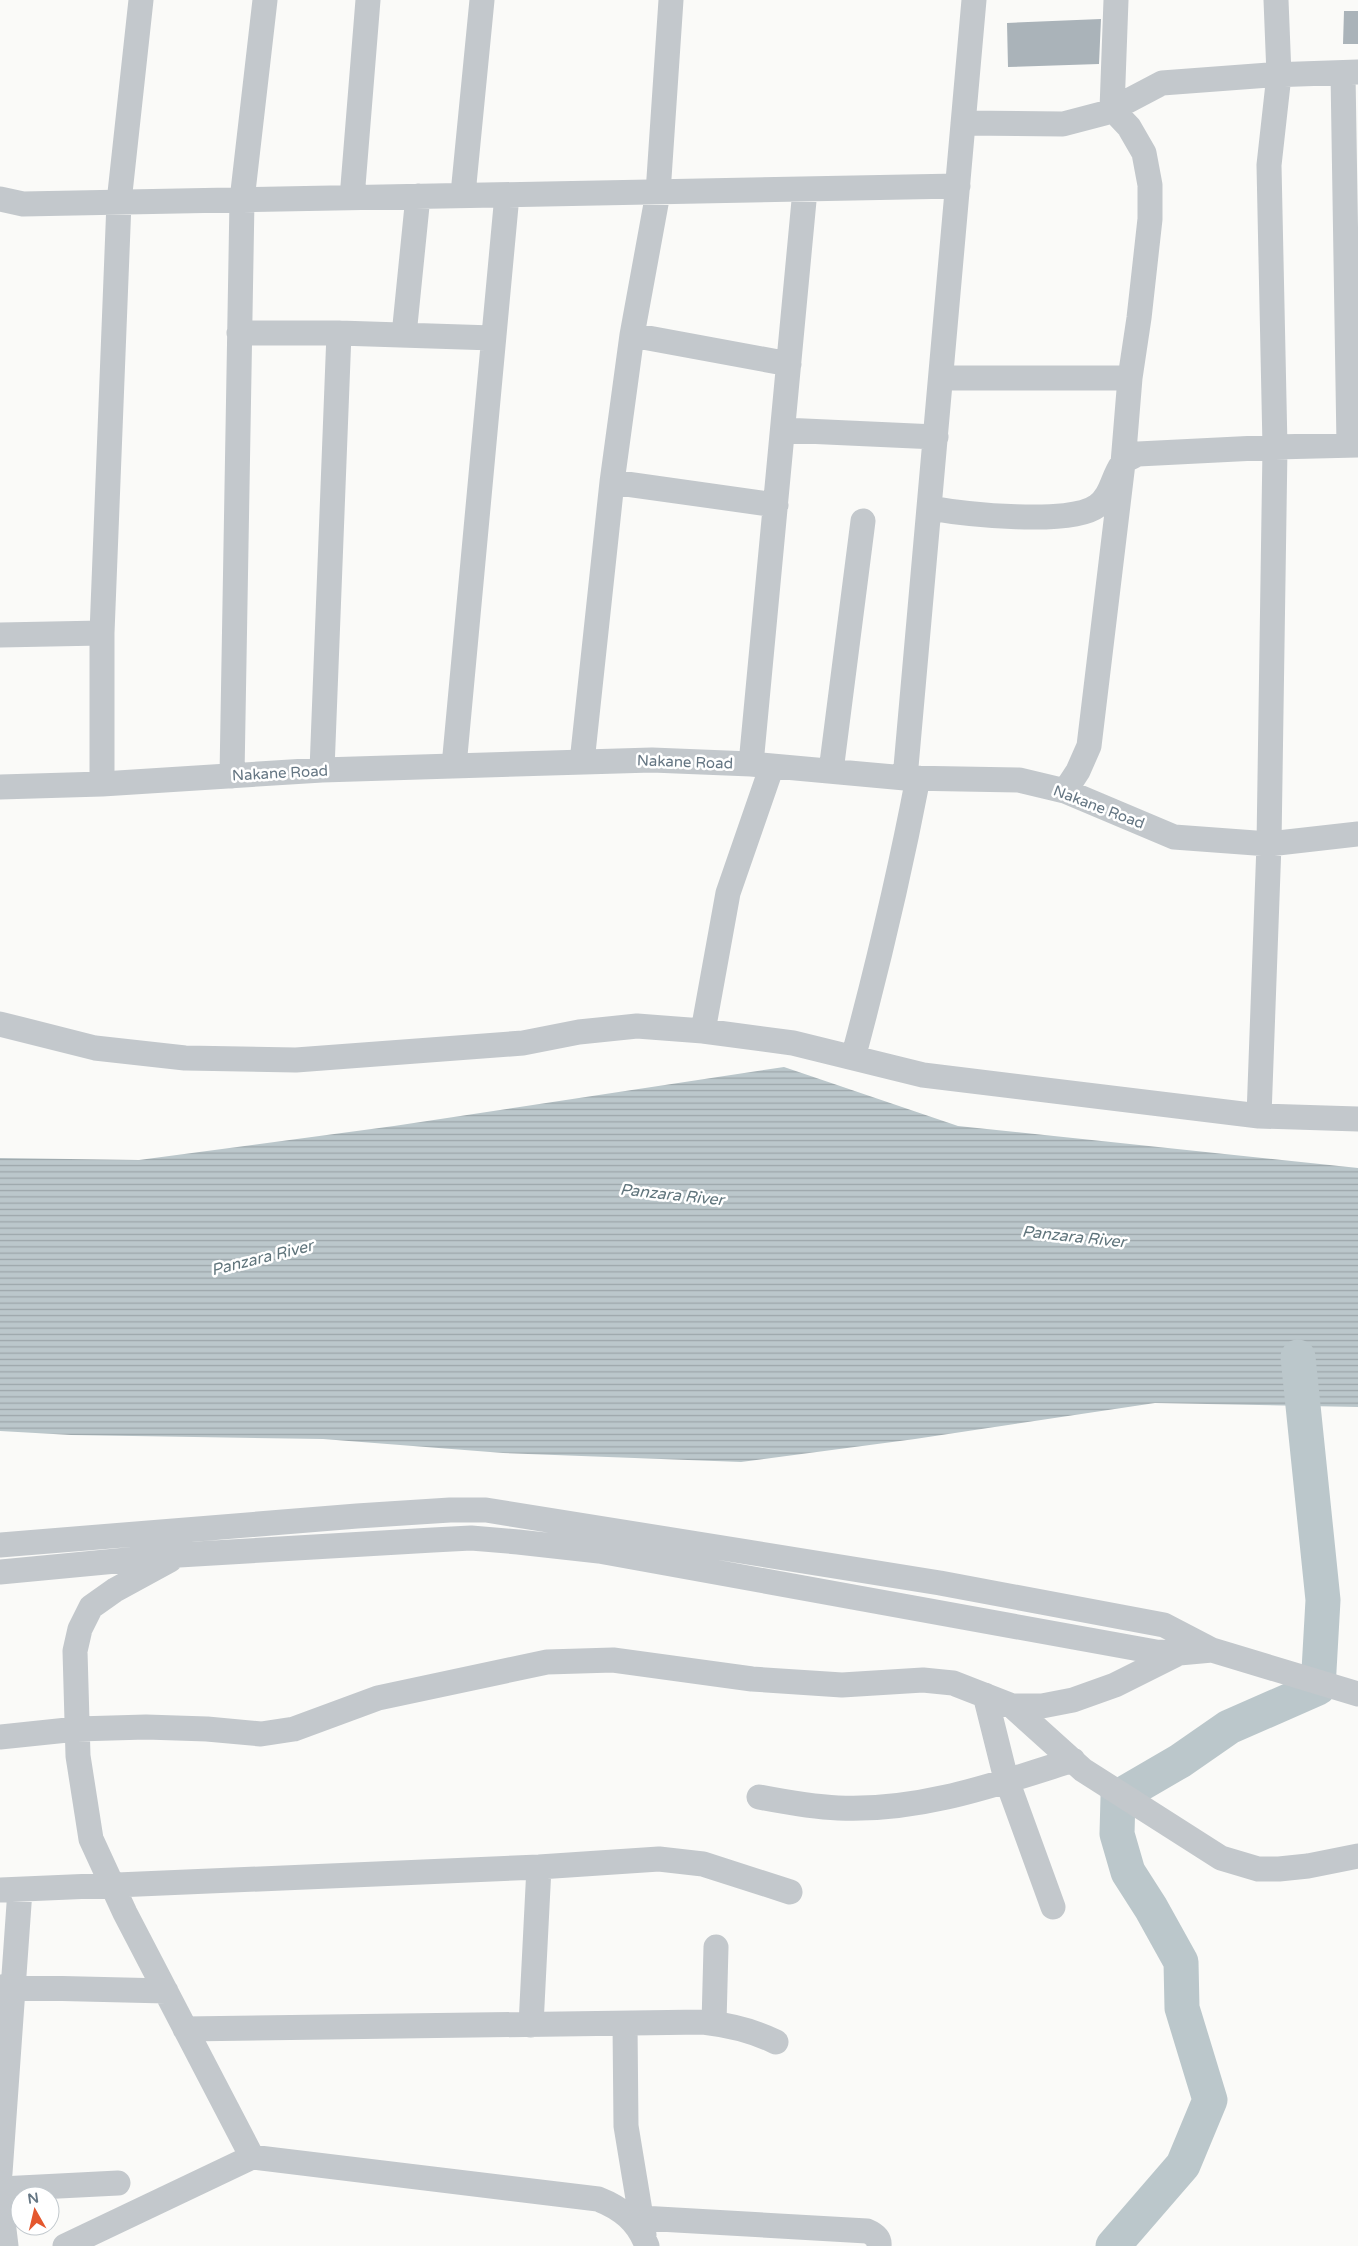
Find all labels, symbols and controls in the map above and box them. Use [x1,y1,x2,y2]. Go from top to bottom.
street label: Nakane Road [637,751,733,773]
street label: Nakane Road [232,761,328,785]
street label: Nakane Road [1051,781,1147,833]
water label: Panzara River [619,1180,727,1211]
water label: Panzara River [1021,1222,1129,1253]
water label: Panzara River [209,1235,317,1280]
north arrow [10,2186,60,2236]
text: N [27,2189,40,2208]

